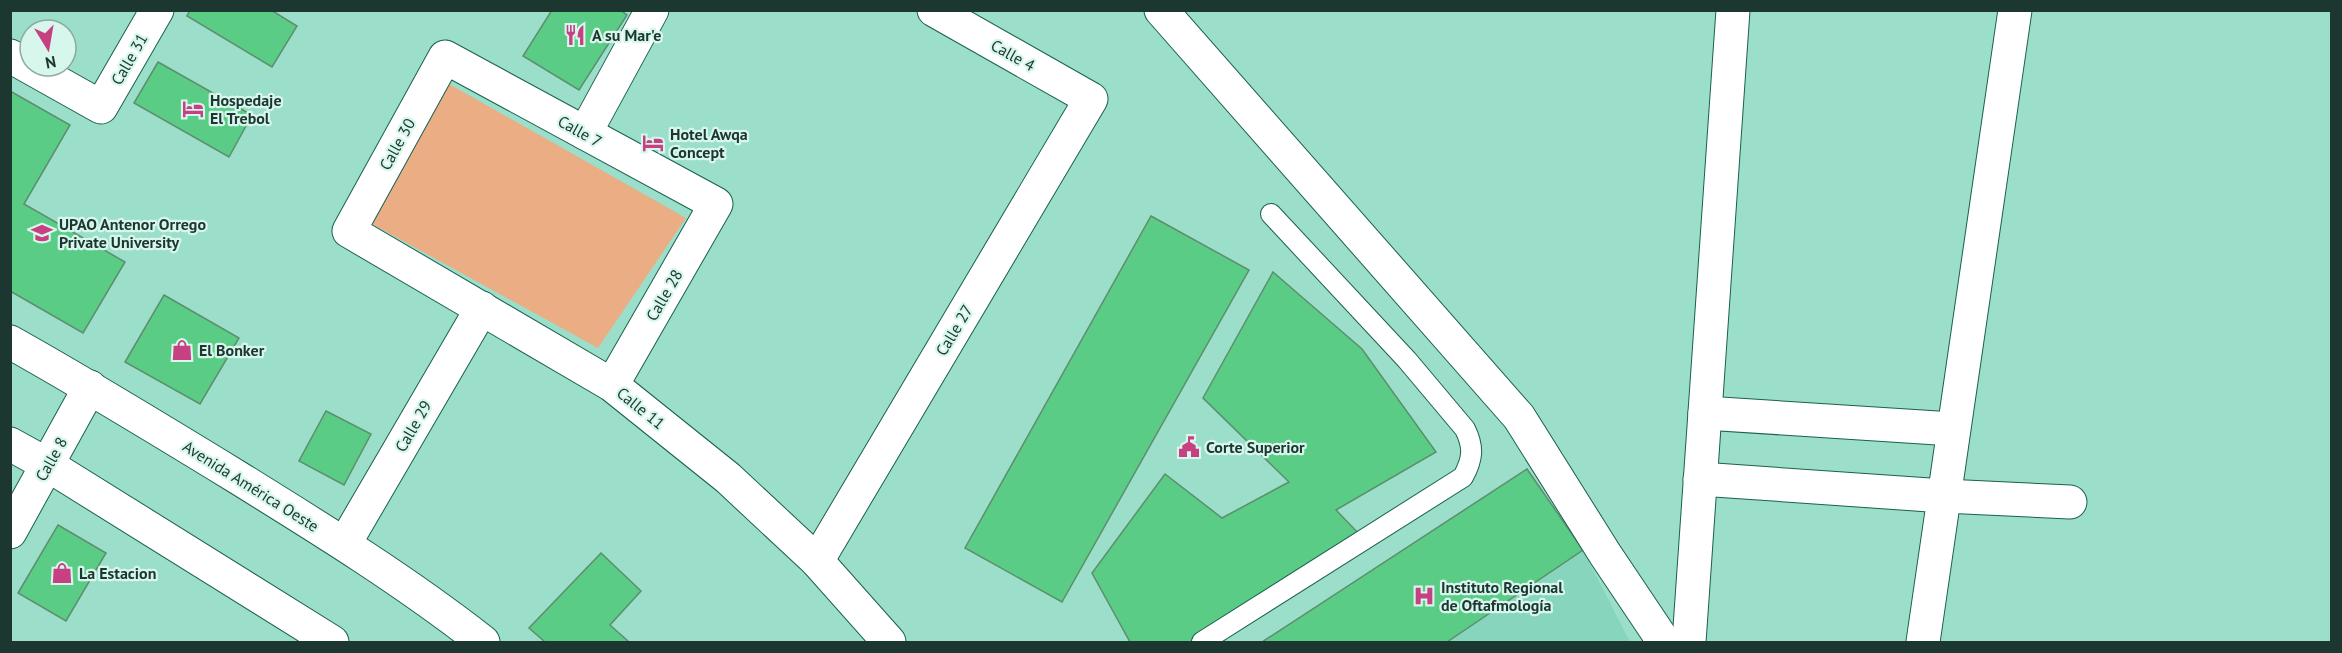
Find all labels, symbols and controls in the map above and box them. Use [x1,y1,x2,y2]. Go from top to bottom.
north arrow [18,18,78,78]
restaurant icon: A su Mar'e [563,23,587,47]
place label: A su Mar'e [592,25,661,45]
street label: Calle 31 [106,30,152,88]
street label: Calle 4 [987,35,1039,75]
text: N [44,52,58,74]
place label: Hospedaje El Trebol [210,90,282,128]
hotel icon: Hospedaje El Trebol [181,97,205,121]
street label: Calle 7 [554,111,606,151]
street label: Calle 30 [375,114,419,173]
place label: Hotel Awqa Concept [670,124,748,162]
hotel icon: Hotel Awqa Concept [641,131,665,155]
place label: UPAO Antenor Orrego Private University [59,214,206,252]
school or university icon: UPAO Antenor Orrego Private University [30,221,54,245]
street label: Calle 28 [641,266,687,324]
street label: Calle 27 [931,301,977,359]
shop icon: El Bonker [170,338,194,362]
place label: El Bonker [199,340,265,360]
street label: Calle 11 [613,383,669,433]
street label: Calle 29 [390,397,436,455]
street label: Calle 8 [31,433,71,485]
public building icon: Corte Superior [1177,435,1201,459]
street label: Avenida América Oeste [179,436,323,536]
place label: Corte Superior [1206,437,1305,457]
shop icon: La Estacion [50,561,74,585]
place label: La Estacion [79,563,156,583]
place label: Instituto Regional de Oftafmología [1441,577,1563,615]
hospital icon: Instituto Regional de Oftafmología [1412,584,1436,608]

